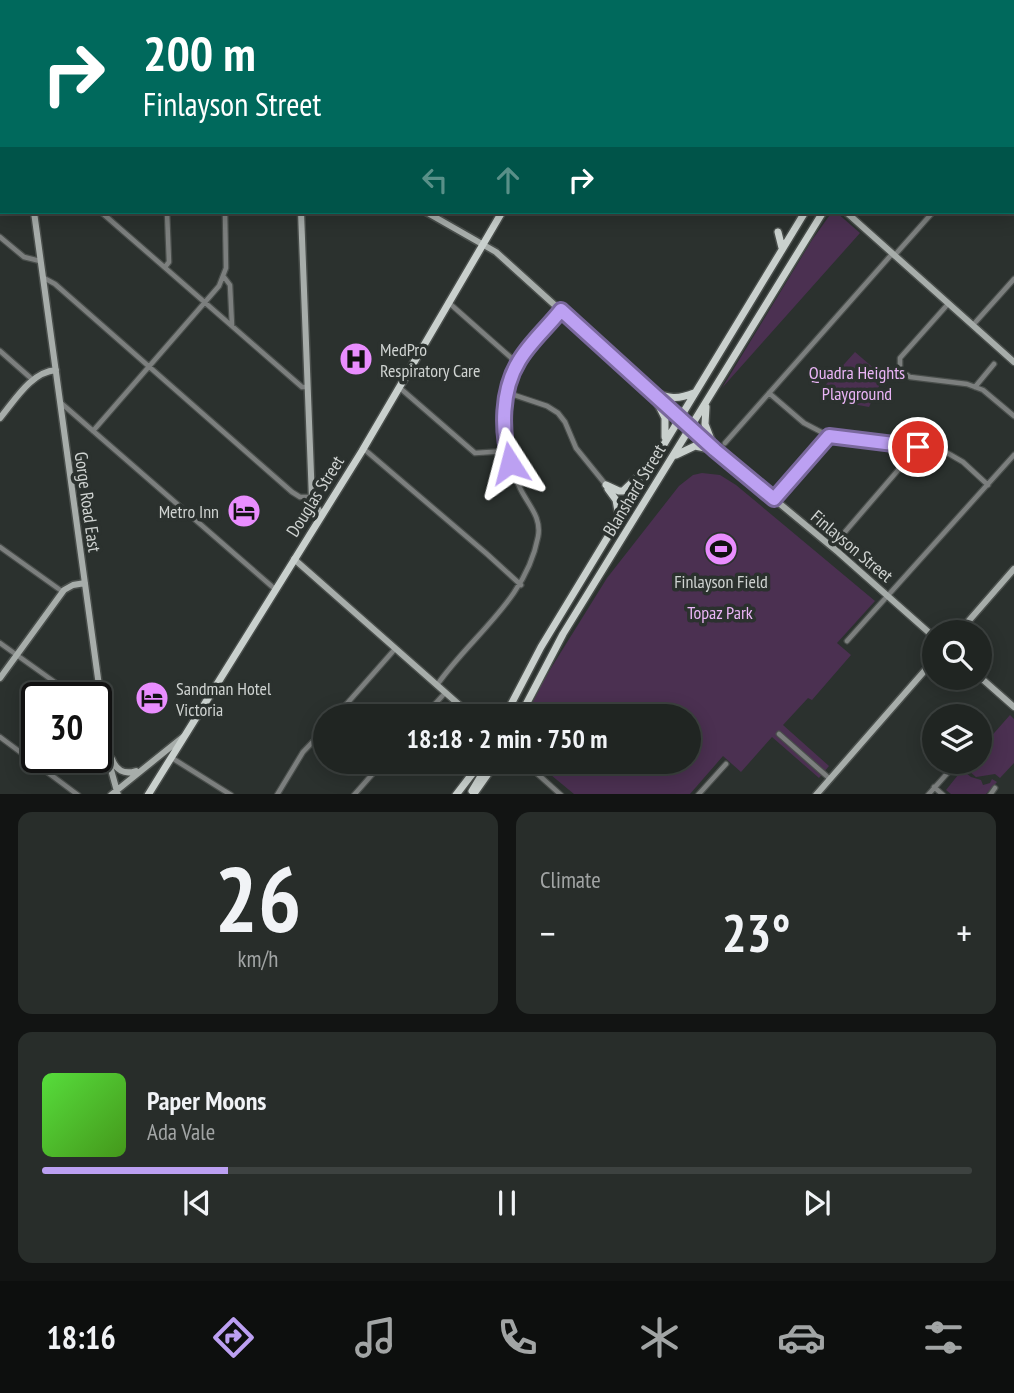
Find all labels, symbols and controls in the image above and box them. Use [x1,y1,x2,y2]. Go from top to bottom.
text: 200 m [143,21,256,85]
icon: right [28,28,119,119]
text: Finlayson Street [143,83,321,125]
icon: left [416,161,454,199]
icon: ahead [489,161,527,199]
icon: right [562,161,600,199]
place label: MedPro Respiratory Care [380,338,480,382]
hospital icon: MedPro Respiratory Care [337,340,375,378]
park label: Quadra Heights Playground [809,361,905,405]
pin [888,417,948,477]
position arrow [473,426,547,500]
icon: arrive [899,428,937,466]
street label: Blanshard Street [598,440,670,540]
street label: Gorge Road East [70,450,106,554]
street label: Douglas Street [281,451,349,541]
hotel icon: Metro Inn [225,492,263,530]
place label: Metro Inn [159,500,219,523]
street label: Finlayson Street [806,505,898,587]
sports icon: Finlayson Field [702,530,740,568]
place label: Finlayson Field [674,570,768,593]
park label: Topaz Park [687,601,753,624]
map controls [922,620,992,774]
button: search [922,620,992,690]
place label: Sandman Hotel Victoria [175,677,272,721]
hotel icon: Sandman Hotel Victoria [133,679,171,717]
speed limit sign: 30 [21,682,112,773]
button: layers [922,704,992,774]
text: 18:18 · 2 min · 750 m [407,722,607,755]
text: 26 [215,839,302,957]
text: Climate [540,865,601,894]
text: 23° [722,899,790,966]
text: − [540,908,556,957]
text: + [956,908,972,957]
text: km/h [238,944,278,973]
text: Paper Moons [147,1084,266,1117]
text: Ada Vale [147,1117,215,1146]
icon: previous [178,1184,216,1222]
icon: pause [488,1184,526,1222]
icon: next [798,1184,836,1222]
icon: directions [209,1313,258,1362]
icon: music [351,1313,400,1362]
icon: phone [493,1313,542,1362]
icon: climate [635,1313,684,1362]
icon: car [777,1313,826,1362]
icon: filters [919,1313,968,1362]
text: 18:16 [46,1316,116,1358]

